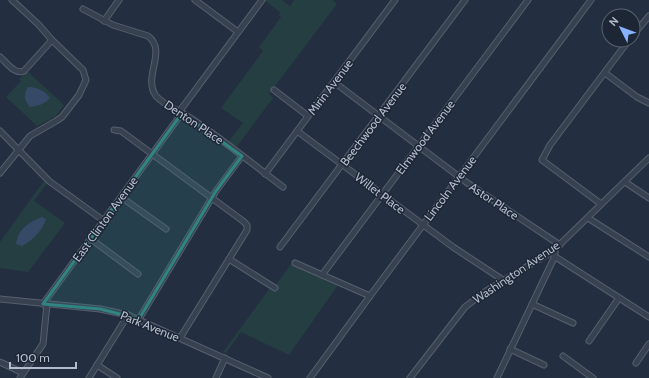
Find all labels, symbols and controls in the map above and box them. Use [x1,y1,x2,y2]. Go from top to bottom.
north arrow [601,8,641,48]
text: N [606,14,621,29]
street label: Mirin Avenue [304,56,356,118]
street label: Beechwood Avenue [337,79,409,169]
street label: Denton Place [161,97,227,147]
street label: Elmwood Avenue [392,97,458,177]
street label: Lincoln Avenue [421,153,479,223]
street label: Willet Place [352,169,408,217]
street label: East Clinton Avenue [69,174,141,264]
street label: Astor Place [466,179,522,223]
street label: Washington Avenue [470,237,562,307]
street label: Park Avenue [118,307,182,345]
scale bar [10,344,76,370]
text: 100 m [16,350,50,365]

